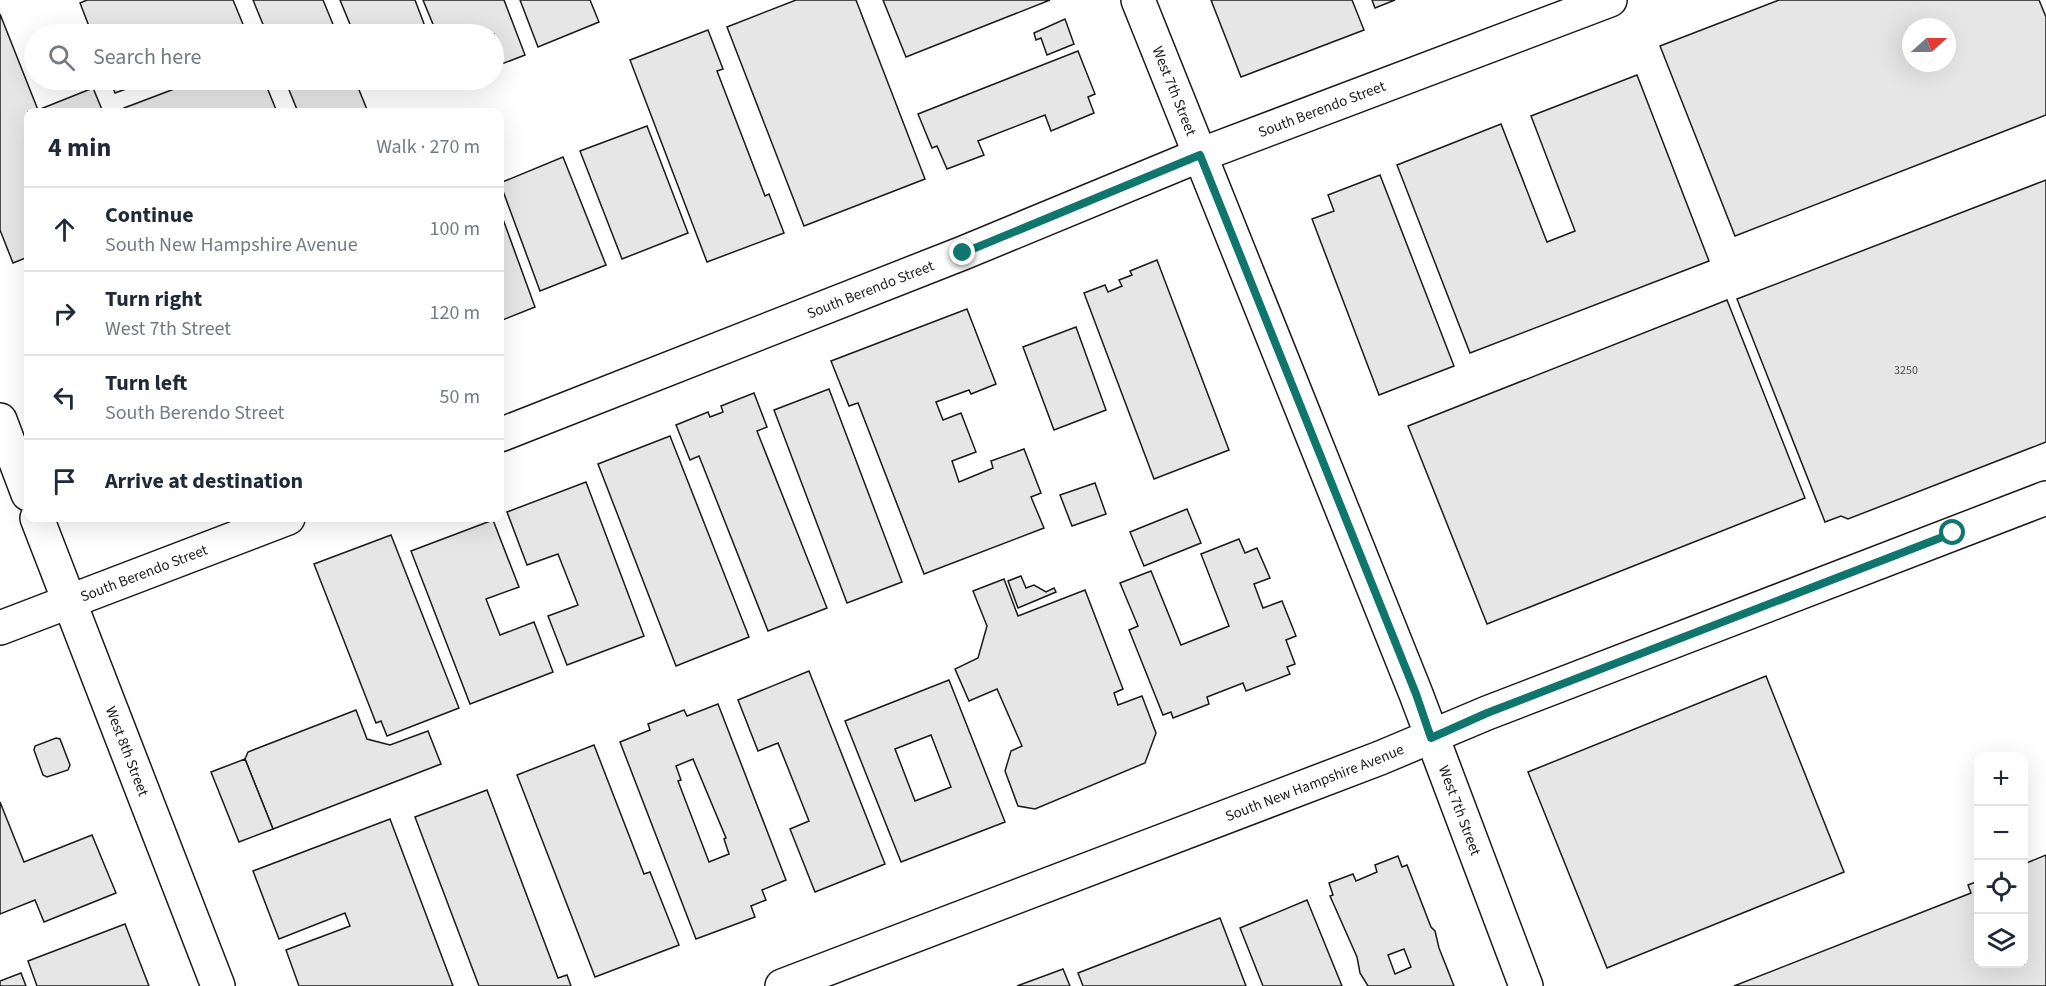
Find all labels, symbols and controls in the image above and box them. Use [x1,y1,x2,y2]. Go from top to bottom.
north arrow [1902,18,1956,72]
search box [24,24,504,90]
icon: search [45,41,78,74]
text: Search here [93,41,201,73]
street label: West 7th Street [1147,43,1201,139]
street label: South Berendo Street [1255,76,1389,143]
text: 4 min [48,129,111,166]
text: Walk · 270 m [376,133,480,161]
text: Continue [105,199,194,231]
icon: ahead [48,213,81,246]
text: 100 m [430,215,480,243]
text: South New Hampshire Avenue [105,231,358,259]
route end [949,239,975,265]
street label: South Berendo Street [804,255,937,324]
text: Turn right [105,283,202,315]
icon: right [48,297,81,330]
text: 120 m [430,299,480,327]
text: West 7th Street [105,315,231,343]
house number: 3250 [1894,362,1918,379]
text: Turn left [105,367,187,399]
icon: left [48,381,81,414]
text: 50 m [440,383,480,411]
text: South Berendo Street [105,399,284,427]
icon: arrive [48,465,81,498]
text: Arrive at destination [105,465,303,497]
route start [1939,519,1965,545]
street label: South Berendo Street [77,540,211,607]
street label: West 8th Street [100,703,154,799]
street label: South New Hampshire Avenue [1222,739,1407,827]
map controls [1974,752,2028,968]
button: + [1974,752,2028,806]
street label: West 7th Street [1433,763,1486,859]
button: − [1974,806,2028,860]
button: locate [1974,860,2028,914]
button: layers [1974,914,2028,968]

